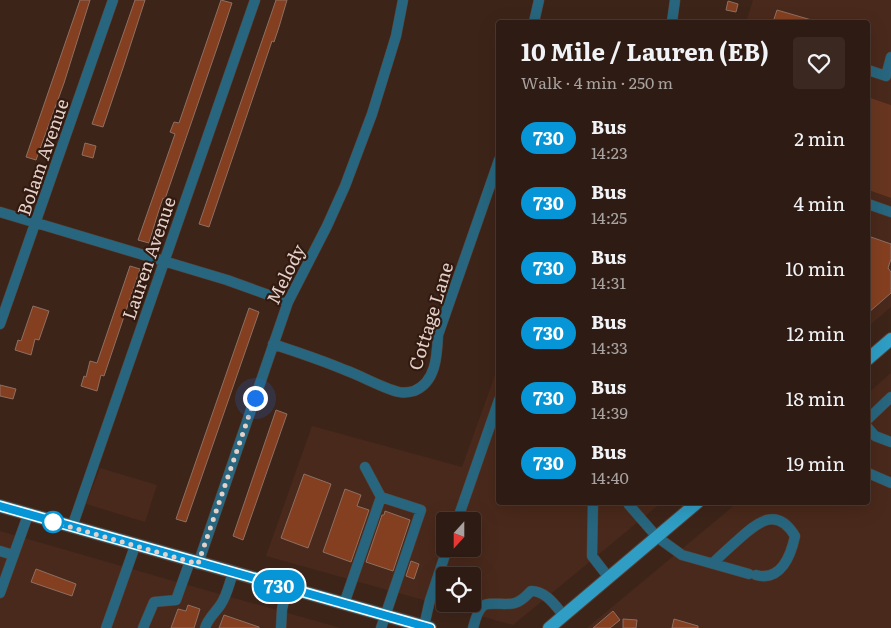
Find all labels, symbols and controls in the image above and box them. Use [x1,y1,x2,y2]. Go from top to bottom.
text: 10 Mile / Lauren (EB) [521,33,769,68]
button: heart [793,37,845,89]
text: Walk · 4 min · 250 m [521,70,673,94]
street label: Bolam Avenue [9,95,75,219]
text: Bus [591,112,626,140]
text: 730 [533,124,564,151]
text: 2 min [794,124,845,152]
text: 14:23 [591,140,628,164]
text: Bus [591,177,626,205]
text: 730 [533,189,564,216]
text: 4 min [793,189,845,217]
street label: Lauren Avenue [114,193,182,323]
text: 14:25 [591,205,627,229]
street label: Melody [259,239,311,309]
text: Bus [591,242,626,270]
text: 730 [533,254,564,281]
text: 10 min [785,254,845,282]
street label: Cottage Lane [401,259,459,373]
text: 14:31 [591,270,626,294]
text: Bus [591,307,626,335]
text: 730 [533,319,564,346]
text: 12 min [786,319,845,347]
text: 14:33 [591,335,628,359]
text: Bus [591,372,626,400]
text: 730 [533,384,564,411]
text: 18 min [786,384,845,412]
your location [243,386,268,411]
text: 14:39 [591,400,628,424]
text: Bus [591,437,626,465]
text: 730 [533,449,564,476]
text: 19 min [786,449,845,477]
text: 14:40 [591,465,629,489]
unlabelled marker [42,511,64,533]
north arrow [436,512,481,558]
map controls [436,512,481,612]
button: locate [436,567,481,612]
line badge: 730 [250,570,308,602]
text: 730 [264,572,294,599]

